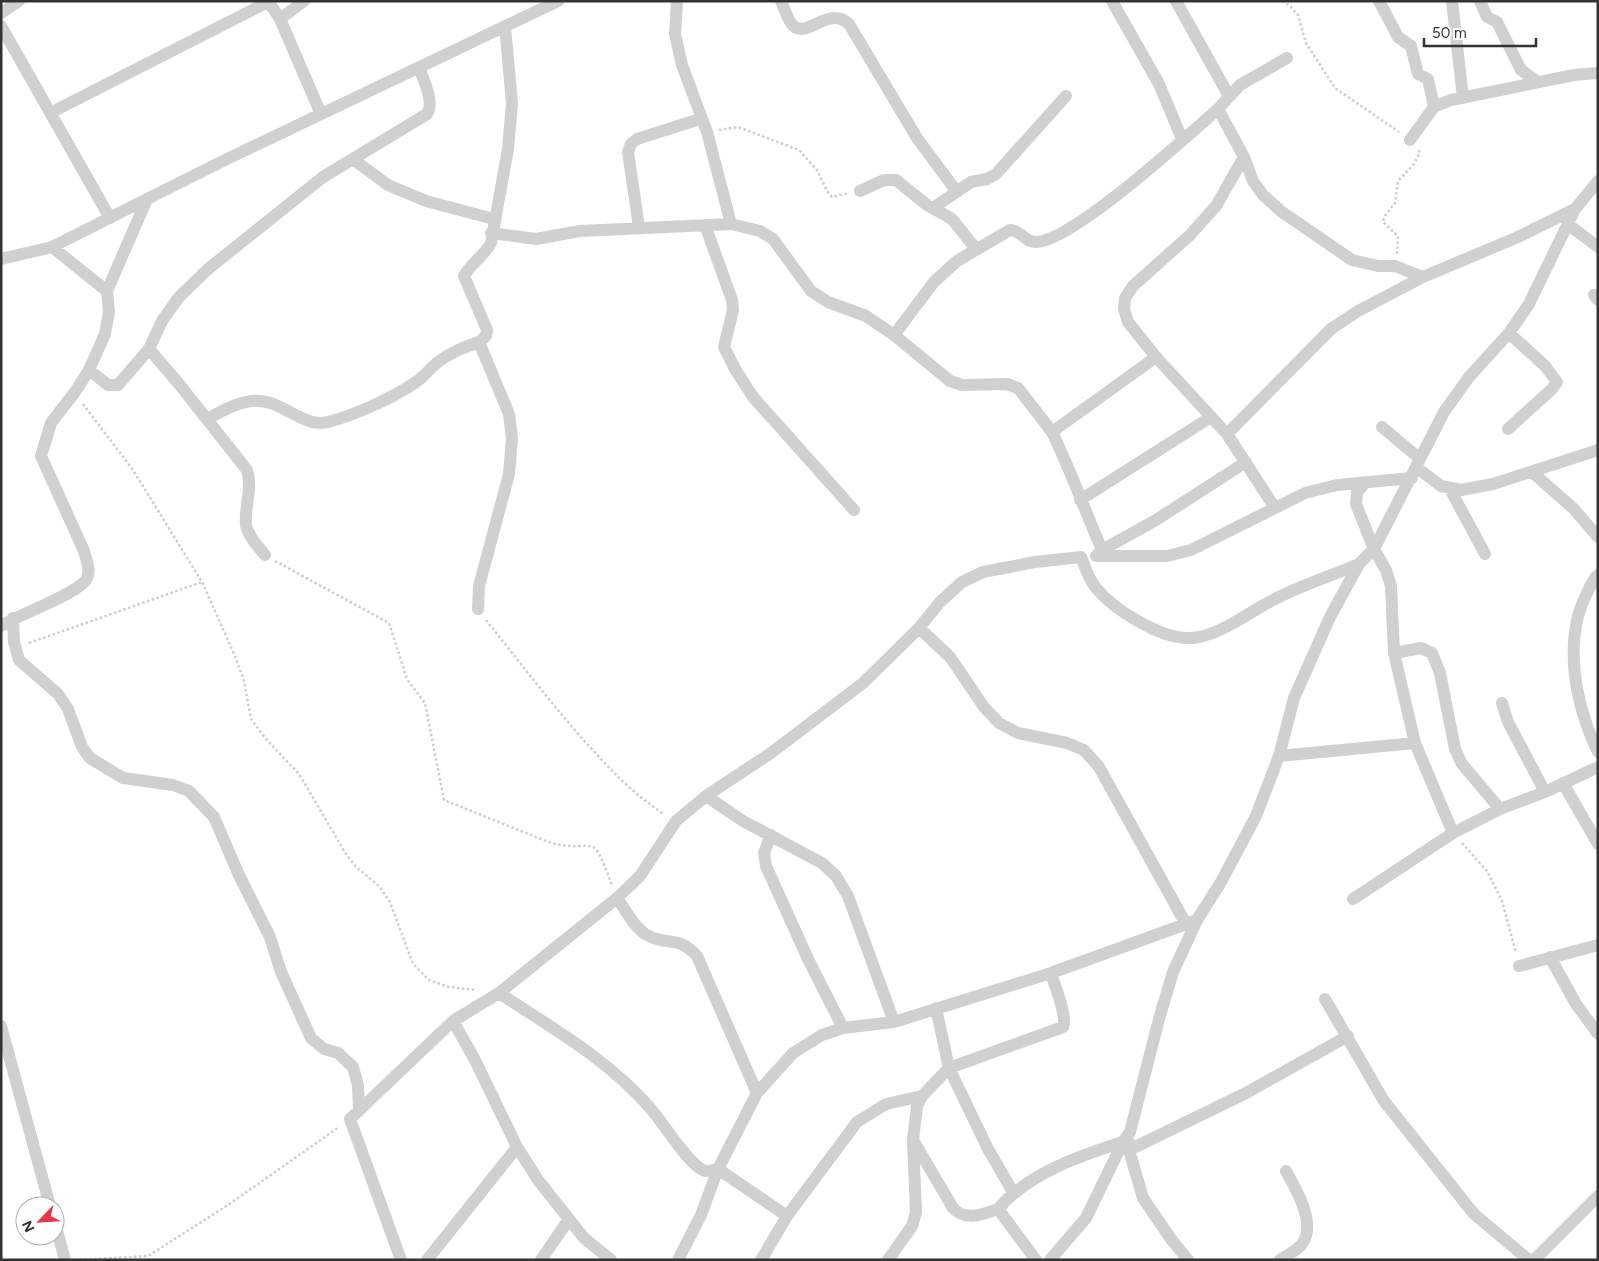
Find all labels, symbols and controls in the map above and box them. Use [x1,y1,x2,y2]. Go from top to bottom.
scale bar [1424,15,1536,47]
text: 50 m [1432,24,1467,42]
north arrow [15,1196,65,1246]
text: N [19,1218,39,1235]

